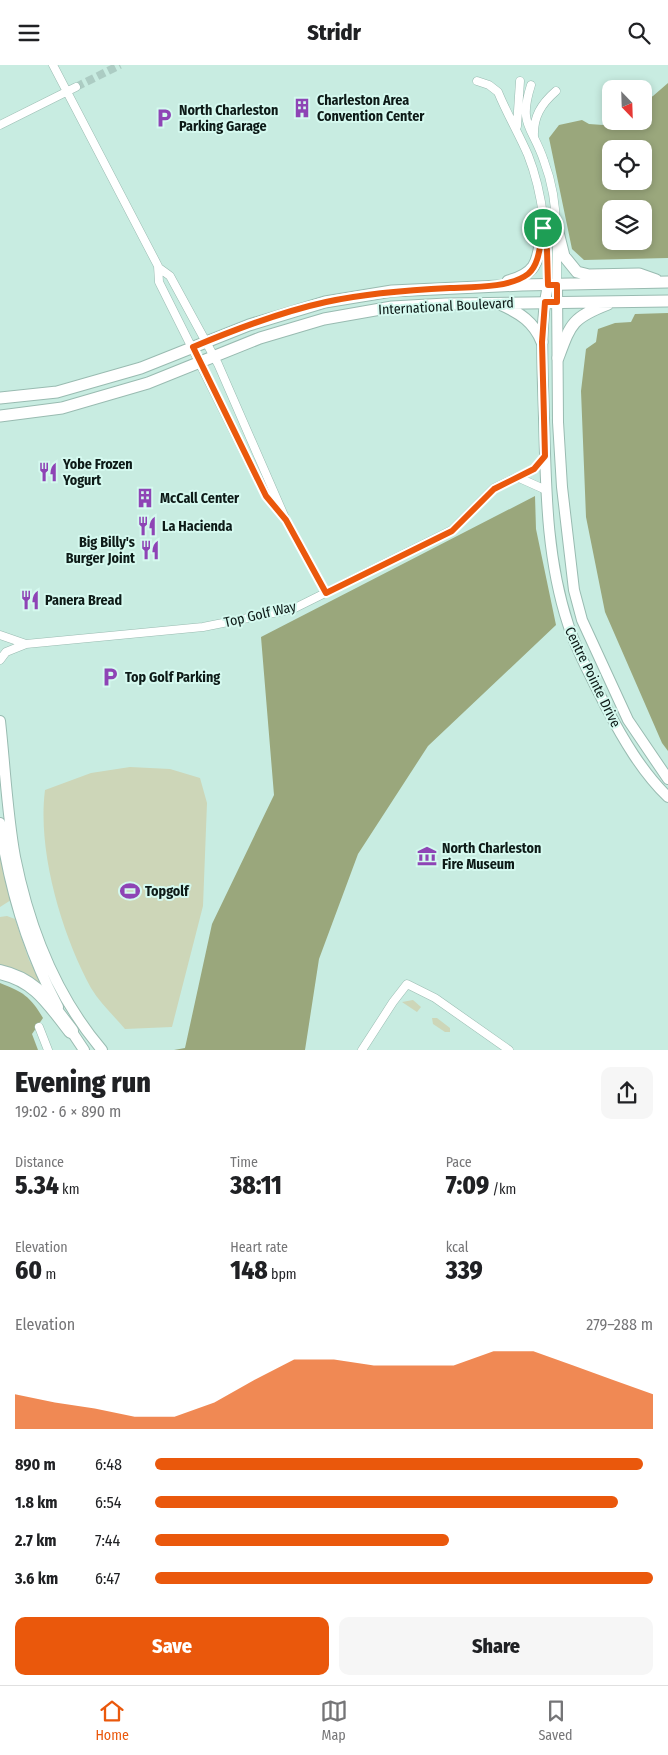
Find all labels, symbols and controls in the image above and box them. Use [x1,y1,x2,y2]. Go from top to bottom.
icon: menu [15,19,43,47]
text: Stridr [307,19,361,46]
icon: search [625,19,653,47]
north arrow [602,80,652,130]
map controls [602,80,652,250]
place label: Charleston Area Convention Center [317,92,425,125]
building icon: Charleston Area Convention Center [291,97,313,119]
place label: North Charleston Parking Garage [179,102,278,135]
parking icon: North Charleston Parking Garage [153,107,175,129]
button: locate [602,140,652,190]
button: layers [602,200,652,250]
pin [522,207,564,249]
icon: arrive [529,214,557,242]
street label: International Boulevard [378,294,514,319]
place label: Yobe Frozen Yogurt [62,456,133,489]
restaurant icon: Yobe Frozen Yogurt [37,461,59,483]
building icon: McCall Center [134,487,156,509]
place label: McCall Center [160,490,240,507]
restaurant icon: La Hacienda [136,515,158,537]
place label: La Hacienda [162,518,232,535]
place label: Big Billy's Burger Joint [66,534,136,567]
restaurant icon: Big Billy's Burger Joint [139,539,161,561]
restaurant icon: Panera Bread [19,589,41,611]
place label: Panera Bread [45,592,122,609]
street label: Top Golf Way [222,598,299,631]
street label: Centre Pointe Drive [561,624,624,730]
parking icon: Top Golf Parking [99,666,121,688]
place label: Top Golf Parking [125,669,220,686]
place label: North Charleston Fire Museum [442,840,541,873]
museum icon: North Charleston Fire Museum [416,845,438,867]
sports icon: Topgolf [119,880,141,902]
place label: Topgolf [145,883,190,900]
text: Evening run [15,1066,151,1099]
button: share [601,1067,653,1119]
text: 19:02 · 6 × 890 m [15,1102,121,1121]
text: Distance [15,1154,64,1171]
text: Time [230,1154,258,1171]
text: Pace [446,1154,472,1171]
text: 5.34 [15,1171,59,1201]
text: 38:11 [230,1171,282,1201]
text: 7:09 [446,1171,489,1201]
text: km [59,1181,79,1198]
text: /km [489,1181,516,1198]
text: Elevation [15,1239,68,1256]
text: Heart rate [230,1239,288,1256]
text: kcal [446,1239,468,1256]
text: 60 [15,1256,42,1286]
text: 148 [230,1256,268,1286]
text: 339 [446,1256,483,1286]
text: m [42,1266,56,1283]
text: bpm [268,1266,297,1283]
text: Elevation [15,1315,75,1334]
text: 279–288 m [586,1315,653,1334]
text: 890 m [15,1455,56,1474]
text: 6:48 [95,1455,122,1474]
text: 1.8 km [15,1493,58,1512]
text: 6:54 [95,1493,121,1512]
text: 2.7 km [15,1531,57,1550]
text: 7:44 [95,1531,120,1550]
text: 3.6 km [15,1569,58,1588]
text: 6:47 [95,1569,120,1588]
button: Save [15,1617,329,1675]
button: Share [339,1617,653,1675]
tab: Home [95,1697,129,1744]
tab: Map [320,1697,348,1744]
tab: Saved [538,1697,573,1744]

